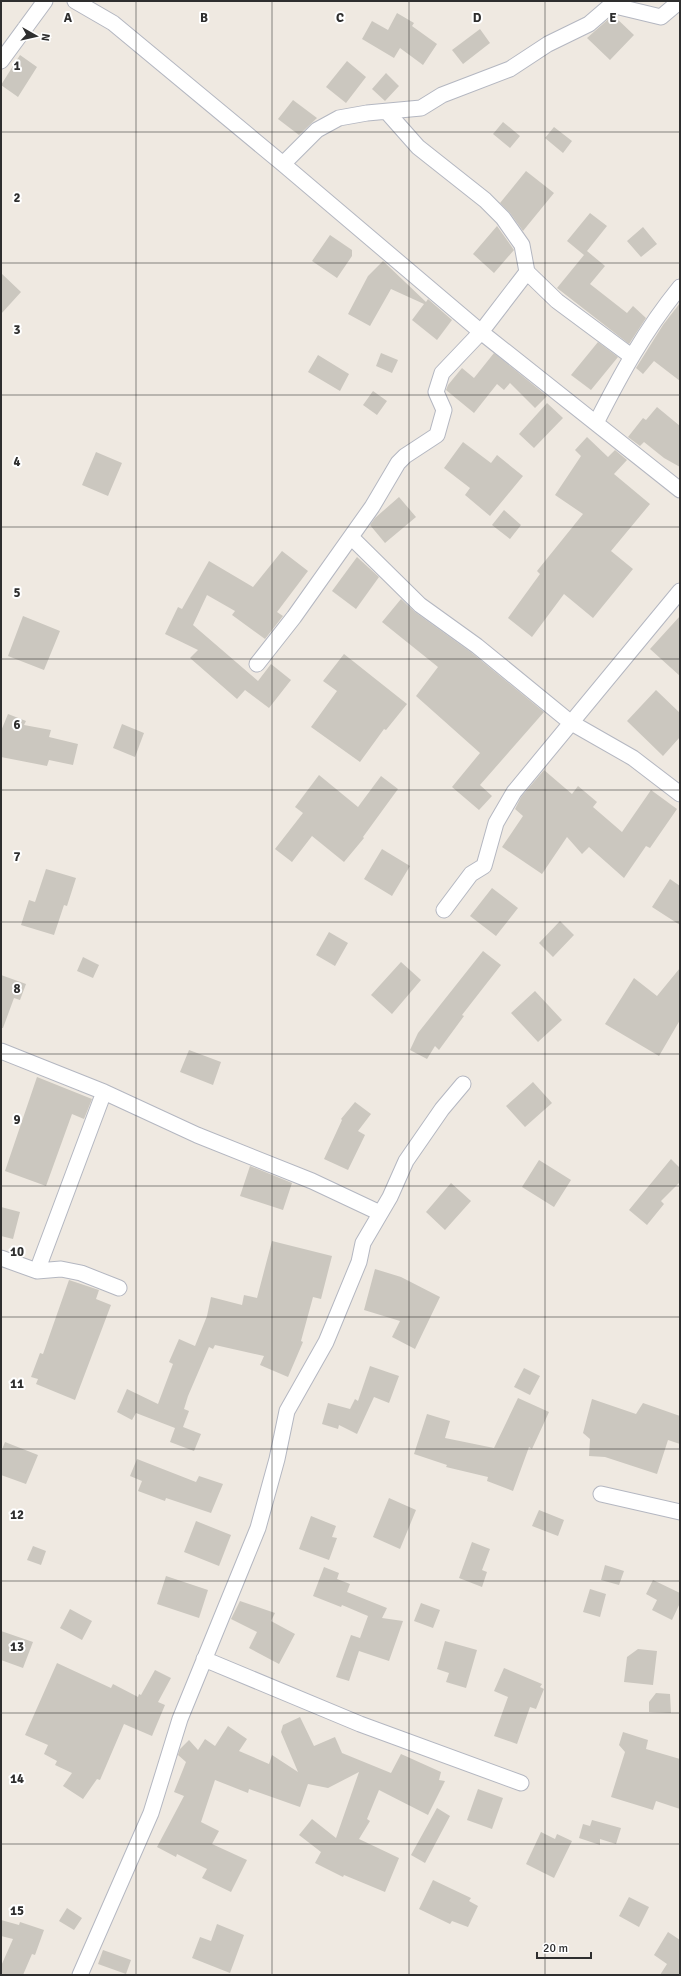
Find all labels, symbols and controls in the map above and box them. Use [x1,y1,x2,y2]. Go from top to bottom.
text: A [64,10,73,26]
text: B [200,10,208,26]
text: C [336,10,344,26]
text: D [473,10,482,26]
text: E [609,10,617,26]
north arrow [16,16,56,56]
text: N [38,33,52,42]
text: 1 [13,58,21,74]
text: 2 [13,190,21,206]
text: 3 [13,322,21,338]
text: 4 [13,454,21,470]
text: 5 [13,585,21,601]
text: 6 [13,717,21,733]
text: 7 [13,849,21,865]
text: 8 [13,981,21,997]
text: 9 [13,1112,21,1128]
text: 10 [10,1244,24,1260]
text: 11 [10,1376,24,1392]
text: 12 [10,1507,24,1523]
text: 13 [10,1639,24,1655]
text: 14 [10,1771,24,1787]
text: 15 [10,1903,24,1919]
scale bar [537,1934,591,1960]
text: 20 m [543,1941,568,1956]

